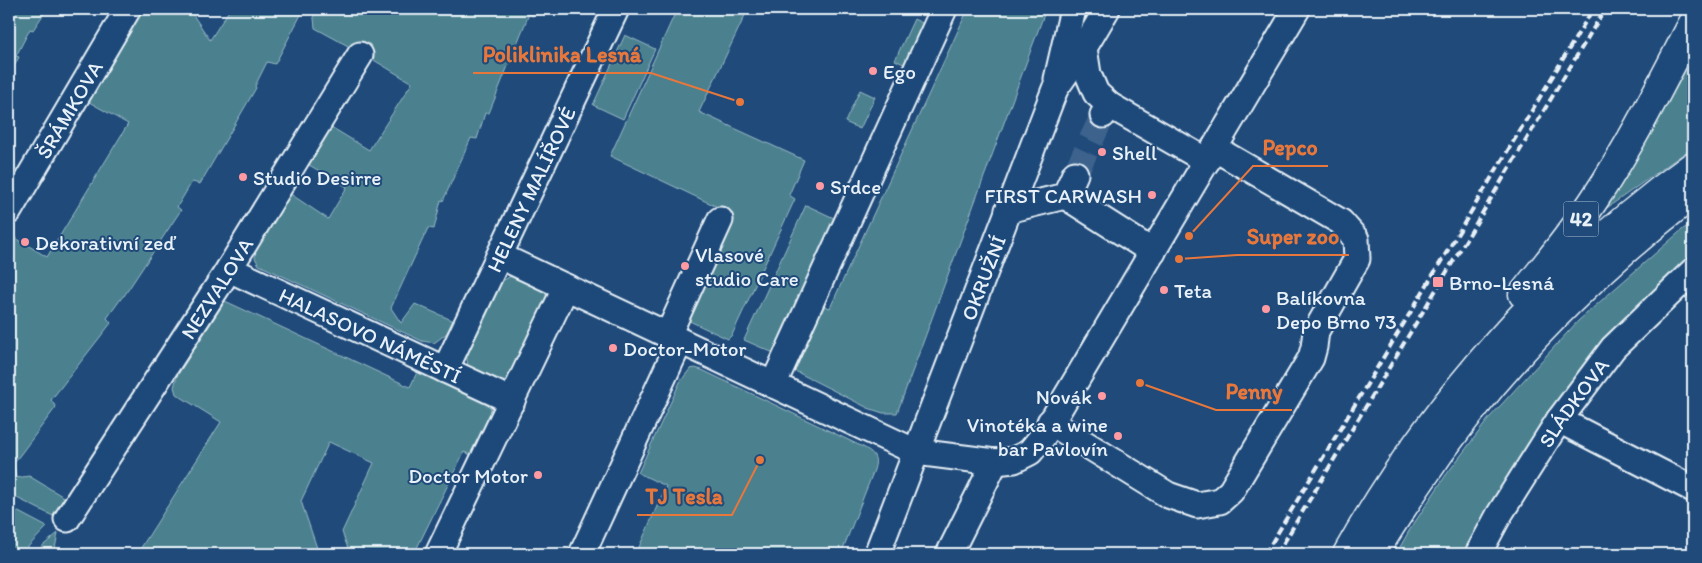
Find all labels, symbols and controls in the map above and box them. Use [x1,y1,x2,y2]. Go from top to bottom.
callout: Poliklinika Lesná [473,36,651,73]
text: Poliklinika Lesná [483,41,642,68]
street label: ŠRÁMKOVA [30,55,108,163]
place label: Ego [883,59,916,84]
marker: Ego [867,65,879,77]
street label: HELENY MALÍŘOVÉ [481,103,580,276]
callout: Pepco [1253,129,1328,166]
text: Pepco [1262,134,1318,161]
place label: Shell [1112,140,1157,165]
marker: Shell [1096,146,1108,158]
place label: Studio Desirre [253,165,381,190]
marker: Studio Desirre [237,171,249,183]
place label: Srdce [830,174,881,199]
marker: Srdce [814,180,826,192]
place label: FIRST CARWASH [984,183,1142,208]
marker: FIRST CARWASH [1146,189,1158,201]
road number: 42 [1564,202,1598,236]
callout: Super zoo [1237,218,1349,255]
text: Super zoo [1247,223,1339,250]
place label: Dekorativní zeď [35,230,176,255]
street label: OKRUŽNÍ [955,231,1011,324]
street label: NEZVALOVA [175,232,258,343]
marker: Dekorativní zeď [19,236,31,248]
place label: Vlasové studio Care [695,242,799,291]
marker: Vlasové studio Care [679,260,691,272]
place label: Brno-Lesná [1449,270,1554,295]
marker: Brno-Lesná [1431,275,1445,289]
place label: Teta [1174,278,1212,303]
street label: HALASOVO NÁMĚSTÍ [275,282,466,388]
marker: Teta [1158,284,1170,296]
place label: Balíkovna Depo Brno 73 [1276,285,1397,334]
marker: Balíkovna Depo Brno 73 [1260,303,1272,315]
place label: Doctor-Motor [623,336,747,361]
marker: Doctor-Motor [607,342,619,354]
street label: SLÁDKOVA [1533,353,1614,452]
callout: Penny [1216,373,1292,410]
text: Penny [1226,378,1283,405]
place label: Novák [1036,384,1092,409]
marker: Novák [1096,390,1108,402]
place label: Vinotéka a wine bar Pavlovín [967,412,1108,461]
marker: Vinotéka a wine bar Pavlovín [1112,430,1124,442]
place label: Doctor Motor [408,463,528,488]
marker: Doctor Motor [532,469,544,481]
callout: TJ Tesla [637,478,732,515]
text: TJ Tesla [644,483,723,510]

